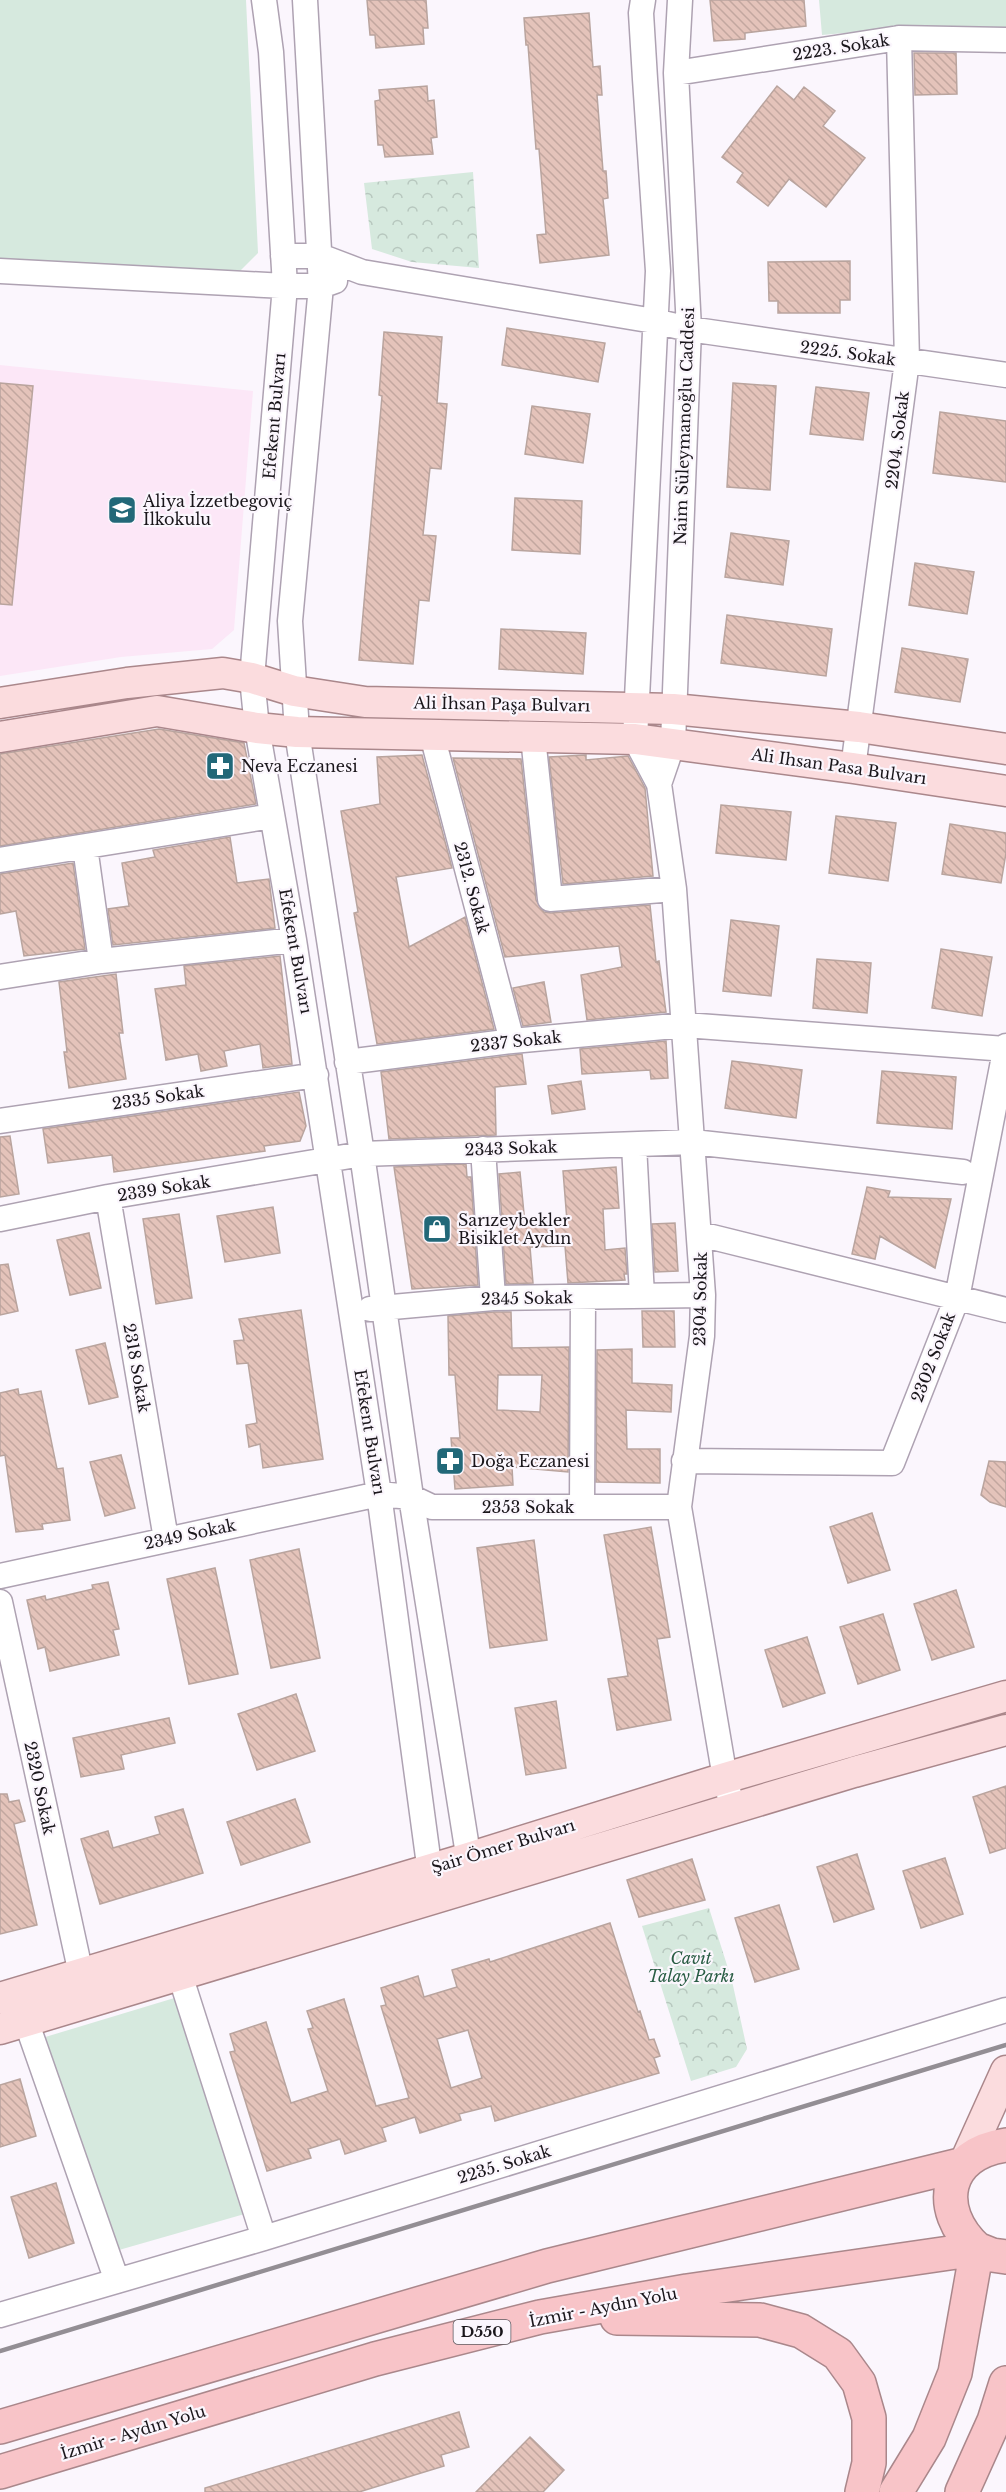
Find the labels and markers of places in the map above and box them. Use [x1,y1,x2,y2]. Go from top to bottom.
place label: Aliya İzzetbegoviç İlkokulu [142,491,292,529]
school or university icon: Aliya İzzetbegoviç İlkokulu [106,494,138,526]
pharmacy icon: Neva Eczanesi [204,750,236,782]
place label: Neva Eczanesi [241,756,358,776]
place label: Sarızeybekler Bisiklet Aydın [458,1210,571,1248]
shop icon: Sarızeybekler Bisiklet Aydın [421,1213,453,1245]
pharmacy icon: Doğa Eczanesi [434,1445,466,1477]
place label: Doğa Eczanesi [471,1451,590,1471]

